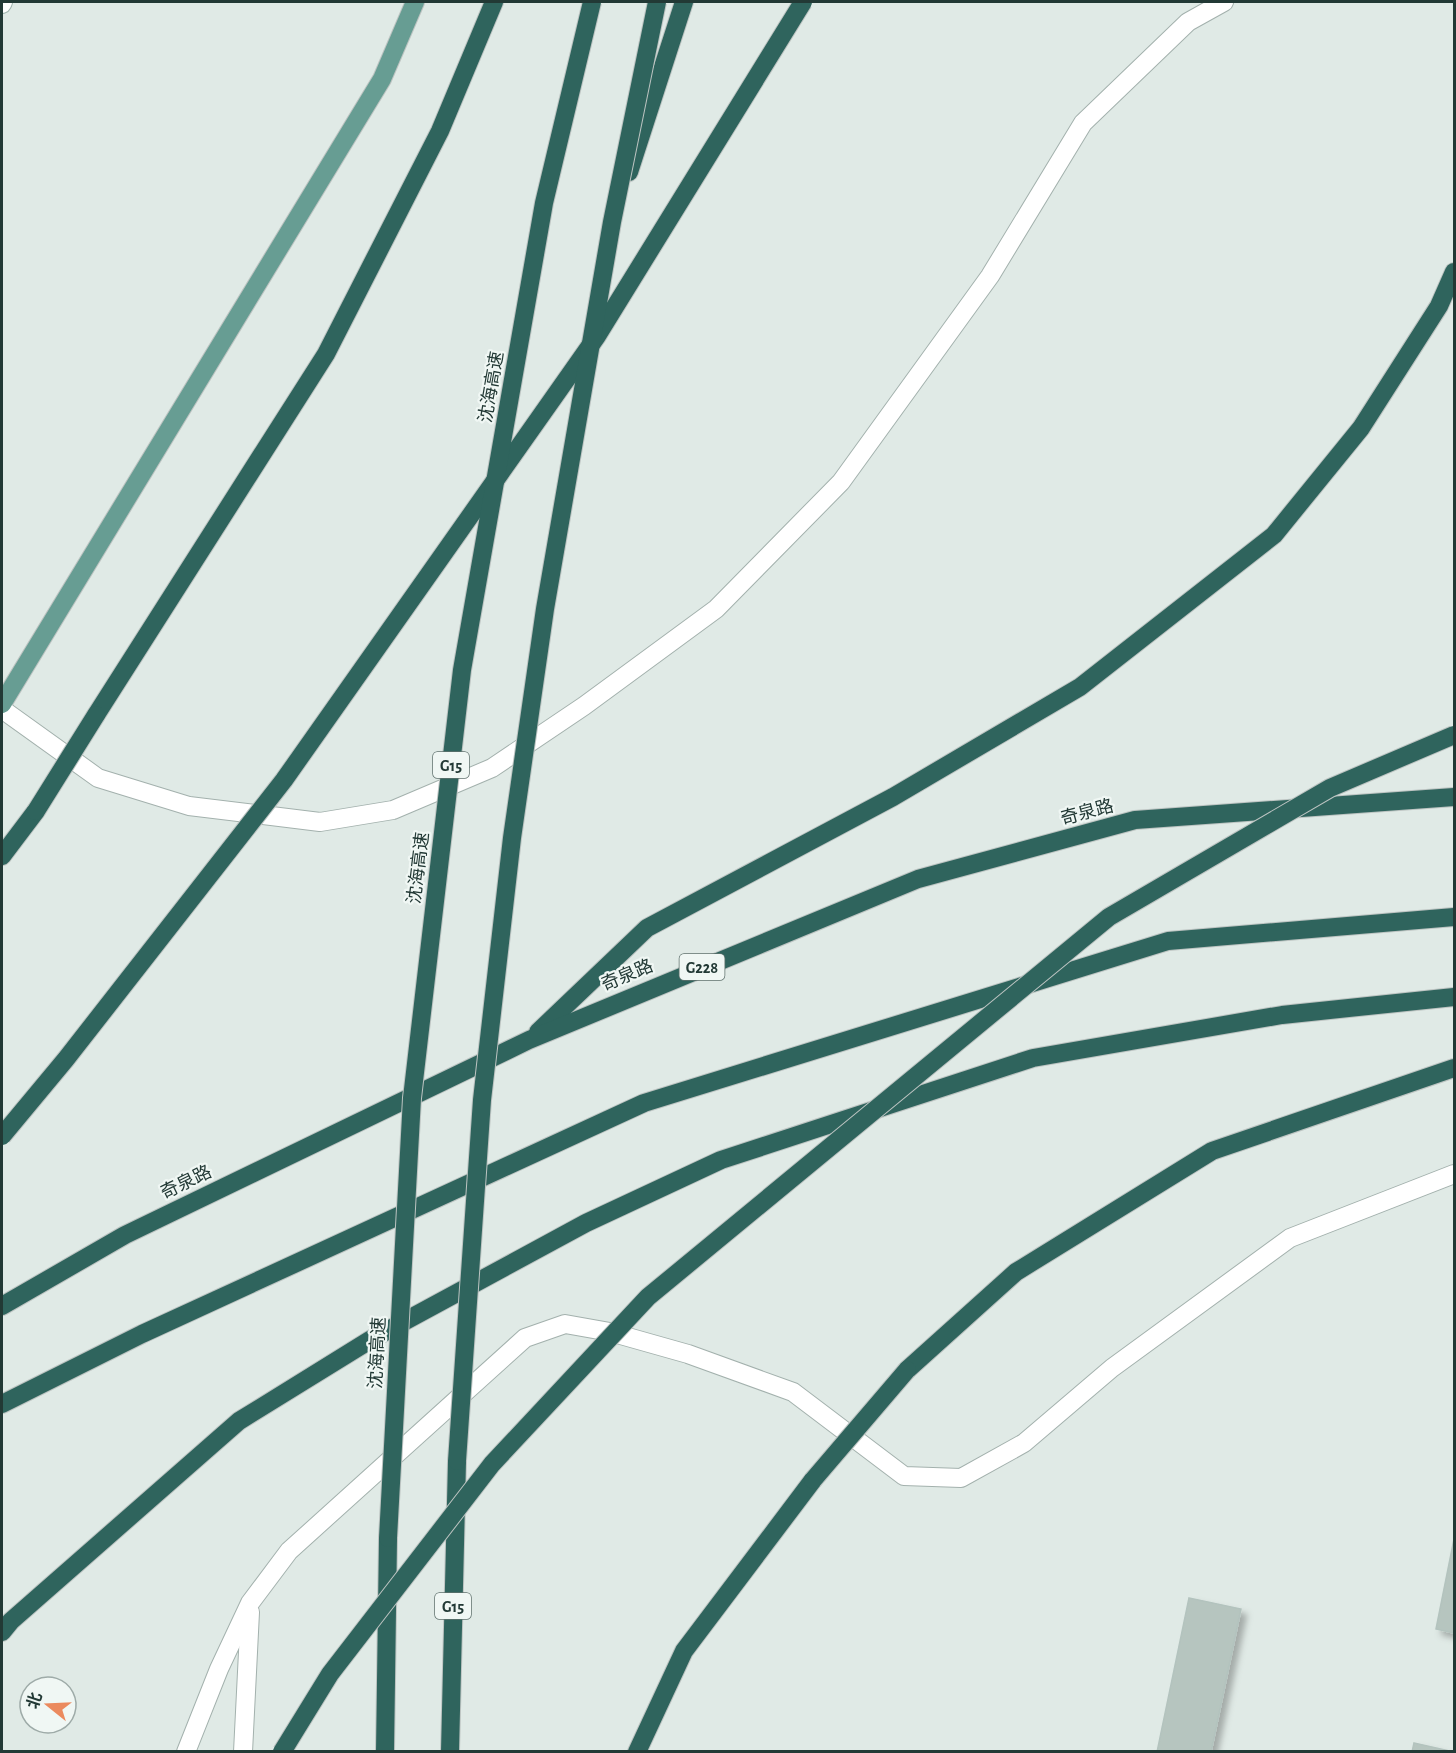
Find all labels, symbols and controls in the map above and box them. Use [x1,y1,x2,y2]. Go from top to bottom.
street label: 沈海高速 [475,350,507,424]
road number: G15 [433,752,469,778]
street label: 奇泉路 [1058,795,1116,829]
street label: 沈海高速 [404,831,432,905]
road number: G228 [680,954,724,980]
street label: 奇泉路 [598,955,656,995]
street label: 奇泉路 [157,1161,215,1203]
street label: 沈海高速 [365,1317,389,1389]
road number: G15 [435,1593,471,1619]
north arrow [18,1675,78,1735]
text: 北 [24,1690,45,1711]

